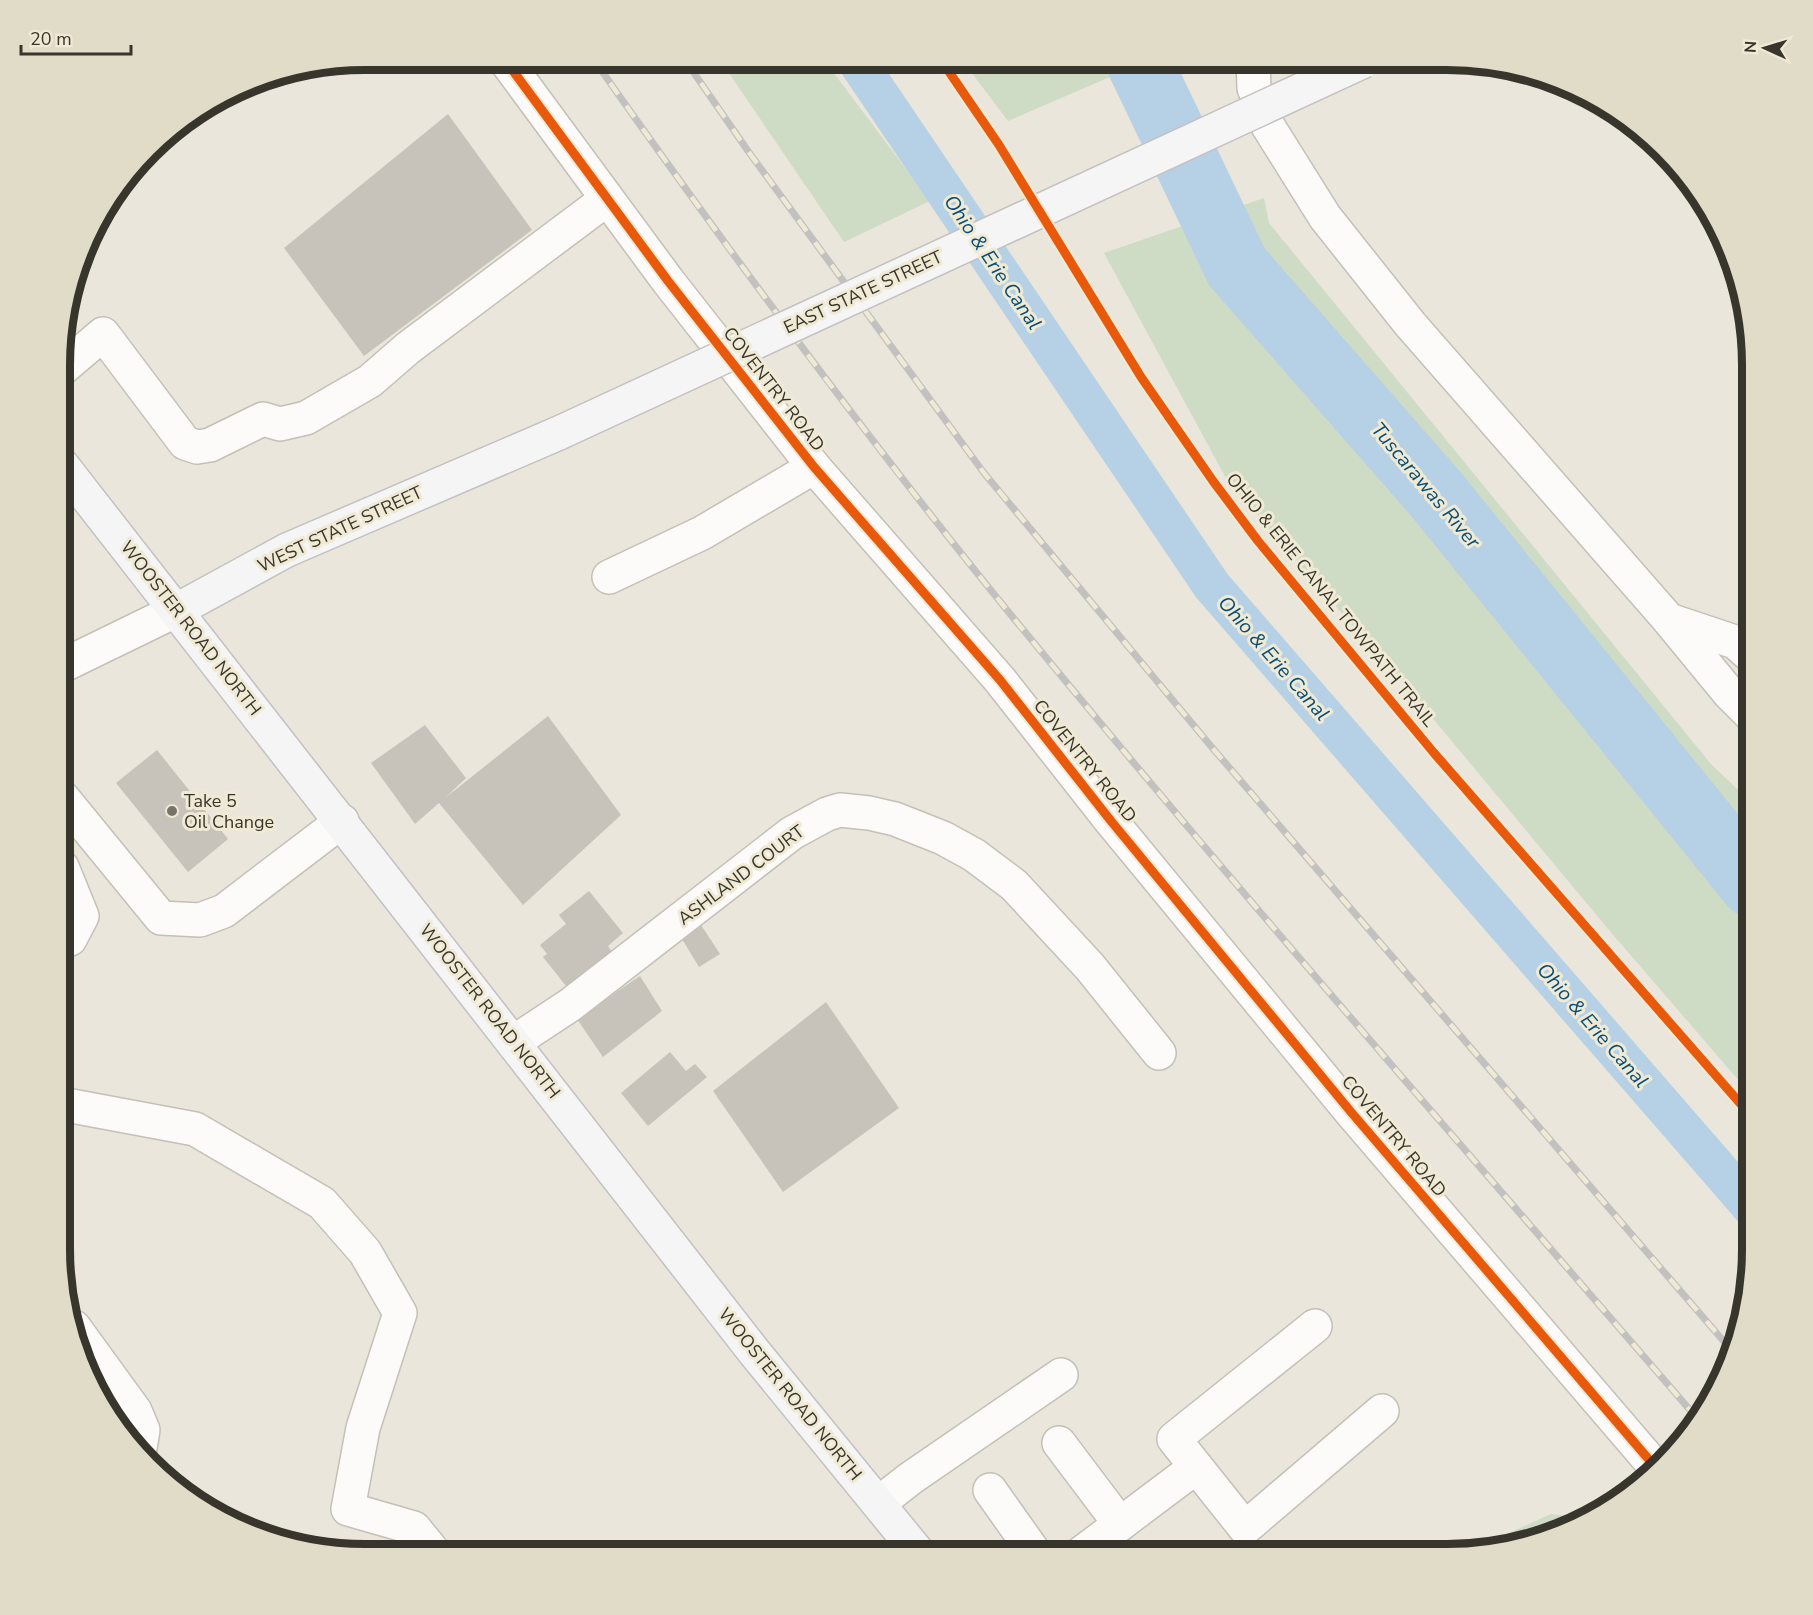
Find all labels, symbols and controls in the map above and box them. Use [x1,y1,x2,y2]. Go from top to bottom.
scale bar [21,18,130,56]
north arrow [1735,18,1795,78]
text: 20 m [30,27,72,51]
text: N [1740,40,1762,54]
water label: Ohio & Erie Canal [937,189,1048,335]
street label: EAST STATE STREET [780,245,946,339]
street label: COVENTRY ROAD [718,322,830,456]
water label: Tuscarawas River [1365,417,1487,555]
street label: OHIO & ERIE CANAL TOWPATH TRAIL [1221,468,1441,732]
street label: WEST STATE STREET [254,480,427,578]
street label: WOOSTER ROAD NORTH [115,536,267,720]
water label: Ohio & Erie Canal [1212,590,1336,727]
street label: COVENTRY ROAD [1028,695,1142,827]
place label: Take 5 Oil Change [184,789,274,834]
marker: Take 5 Oil Change [165,804,179,818]
street label: ASHLAND COURT [673,819,809,931]
street label: WOOSTER ROAD NORTH [414,919,566,1103]
water label: Ohio & Erie Canal [1531,957,1655,1094]
street label: COVENTRY ROAD [1336,1070,1452,1202]
street label: WOOSTER ROAD NORTH [713,1303,867,1485]

